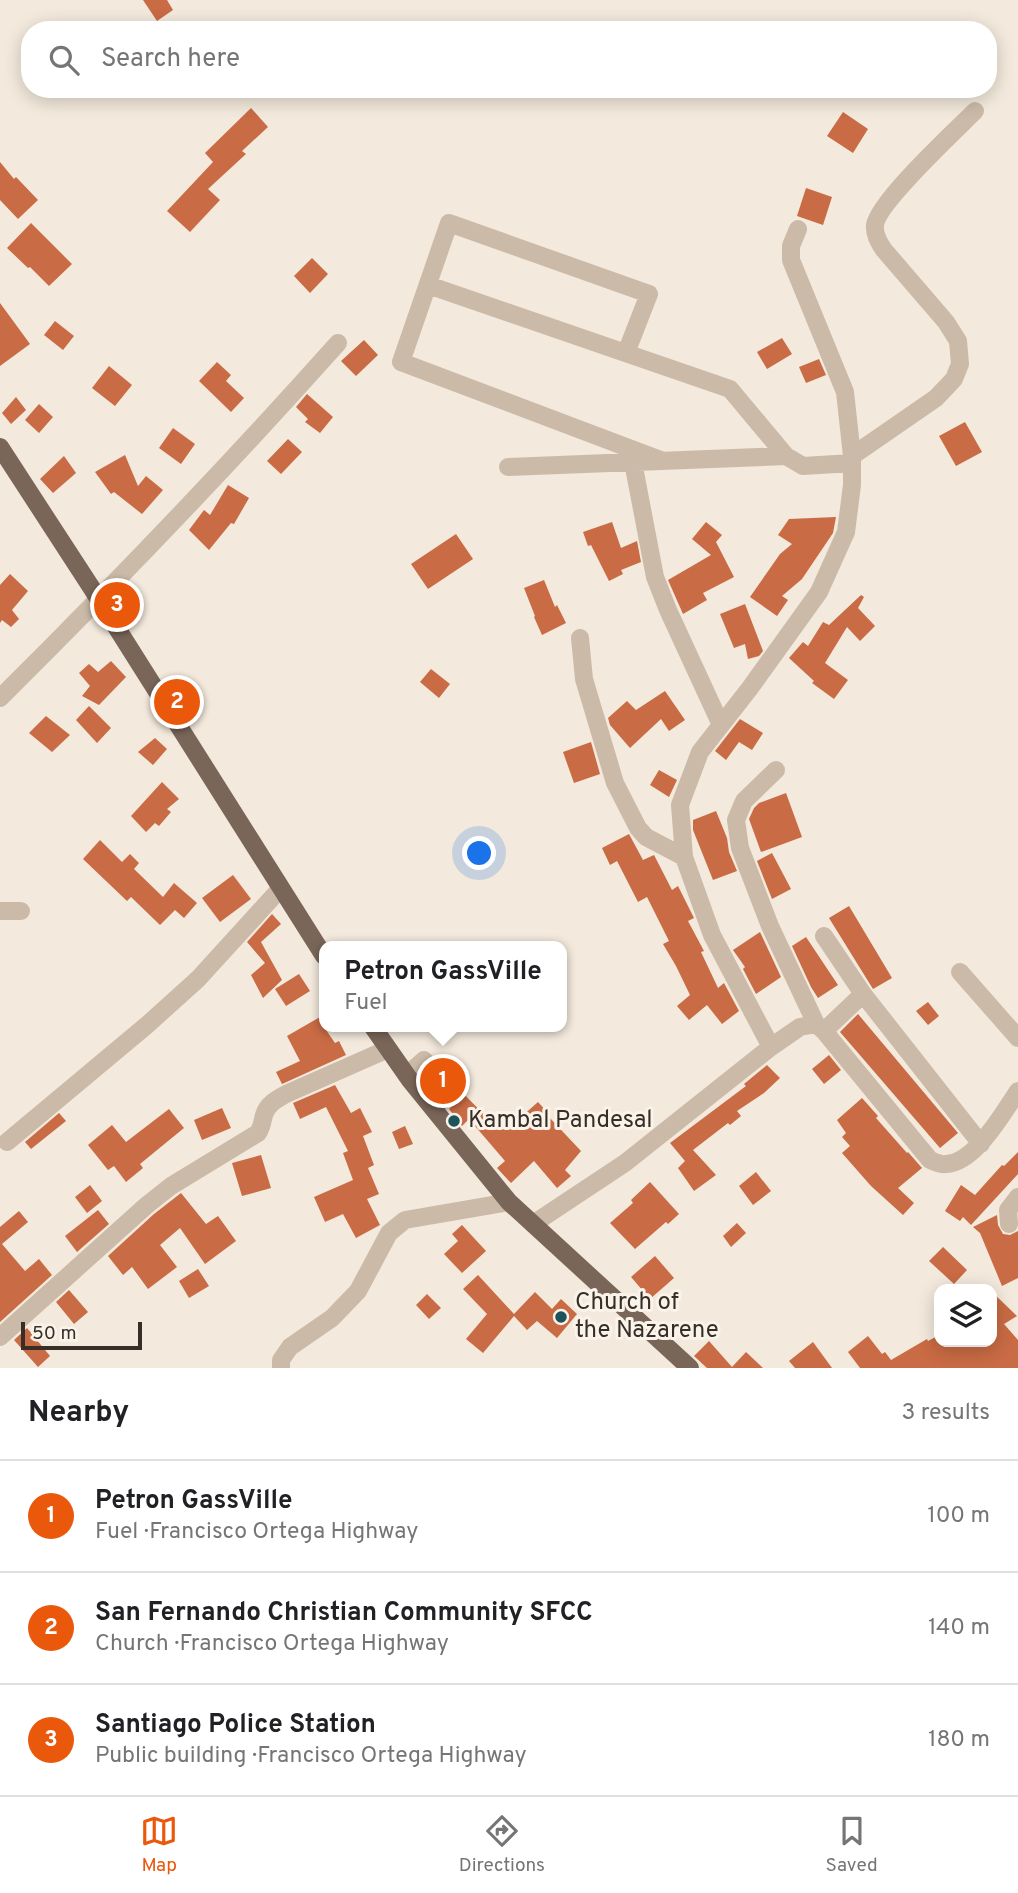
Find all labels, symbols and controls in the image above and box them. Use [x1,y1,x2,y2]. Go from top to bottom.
search box [21,21,997,98]
icon: search [45,41,83,79]
text: Search here [101,43,240,76]
pin: 3 [94,579,140,631]
pin: 2 [154,676,200,728]
your location [462,836,496,870]
popup [319,941,567,1032]
text: Petron GassVille [344,956,542,989]
text: Fuel [344,989,388,1018]
pin: 1 [420,1055,466,1107]
place label: Kambal Pandesal [468,1106,653,1136]
marker: Kambal Pandesal [446,1113,462,1129]
map controls [934,1284,997,1347]
button: layers [934,1284,997,1347]
place label: Church of the Nazarene [575,1288,719,1346]
marker: Church of the Nazarene [553,1309,569,1325]
scale bar [21,1319,142,1351]
text: 50 m [32,1322,77,1346]
text: Nearby [28,1395,129,1432]
text: 3 results [901,1399,990,1428]
text: Petron GassVille [95,1485,293,1518]
text: 1 [46,1502,56,1531]
text: 100 m [927,1502,990,1531]
text: Fuel · Francisco Ortega Highway [95,1518,418,1547]
text: San Fernando Christian Community SFCC [95,1597,593,1630]
text: 2 [44,1614,58,1643]
text: 140 m [928,1614,990,1643]
text: Church · Francisco Ortega Highway [95,1630,449,1659]
text: Santiago Police Station [95,1709,376,1742]
text: 3 [44,1726,58,1755]
text: 180 m [928,1726,990,1755]
text: Public building · Francisco Ortega Highway [95,1742,527,1771]
tab: Map [140,1812,178,1878]
tab: Directions [459,1812,545,1878]
tab: Saved [826,1812,878,1878]

